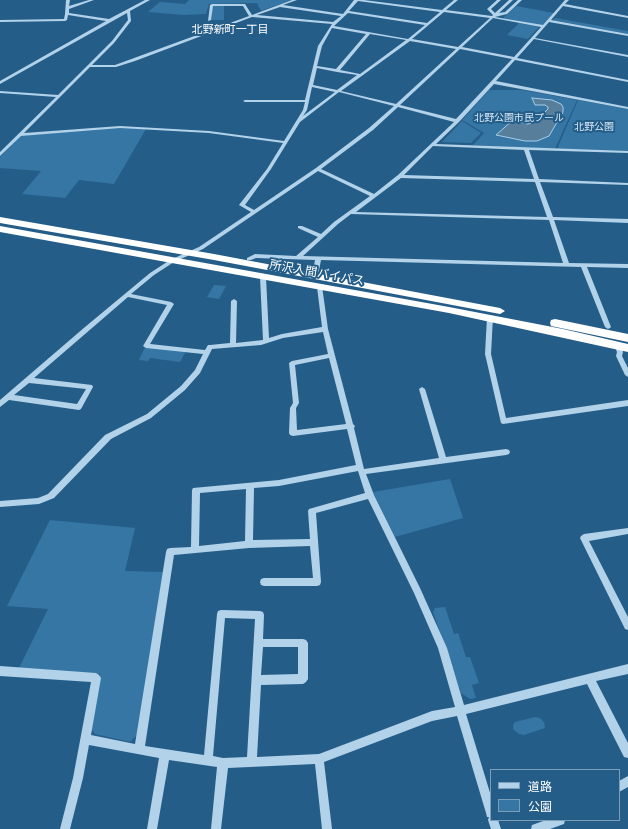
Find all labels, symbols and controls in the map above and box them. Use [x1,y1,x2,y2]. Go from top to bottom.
district label: 北野新町一丁目 [192,23,268,37]
park label: 北野公園市民プール [474,112,564,124]
park label: 北野公園 [574,121,614,133]
street label: 所沢入間バイパス [268,258,366,288]
legend [490,769,620,821]
text: 道路 [528,779,552,794]
text: 公園 [528,799,552,814]

